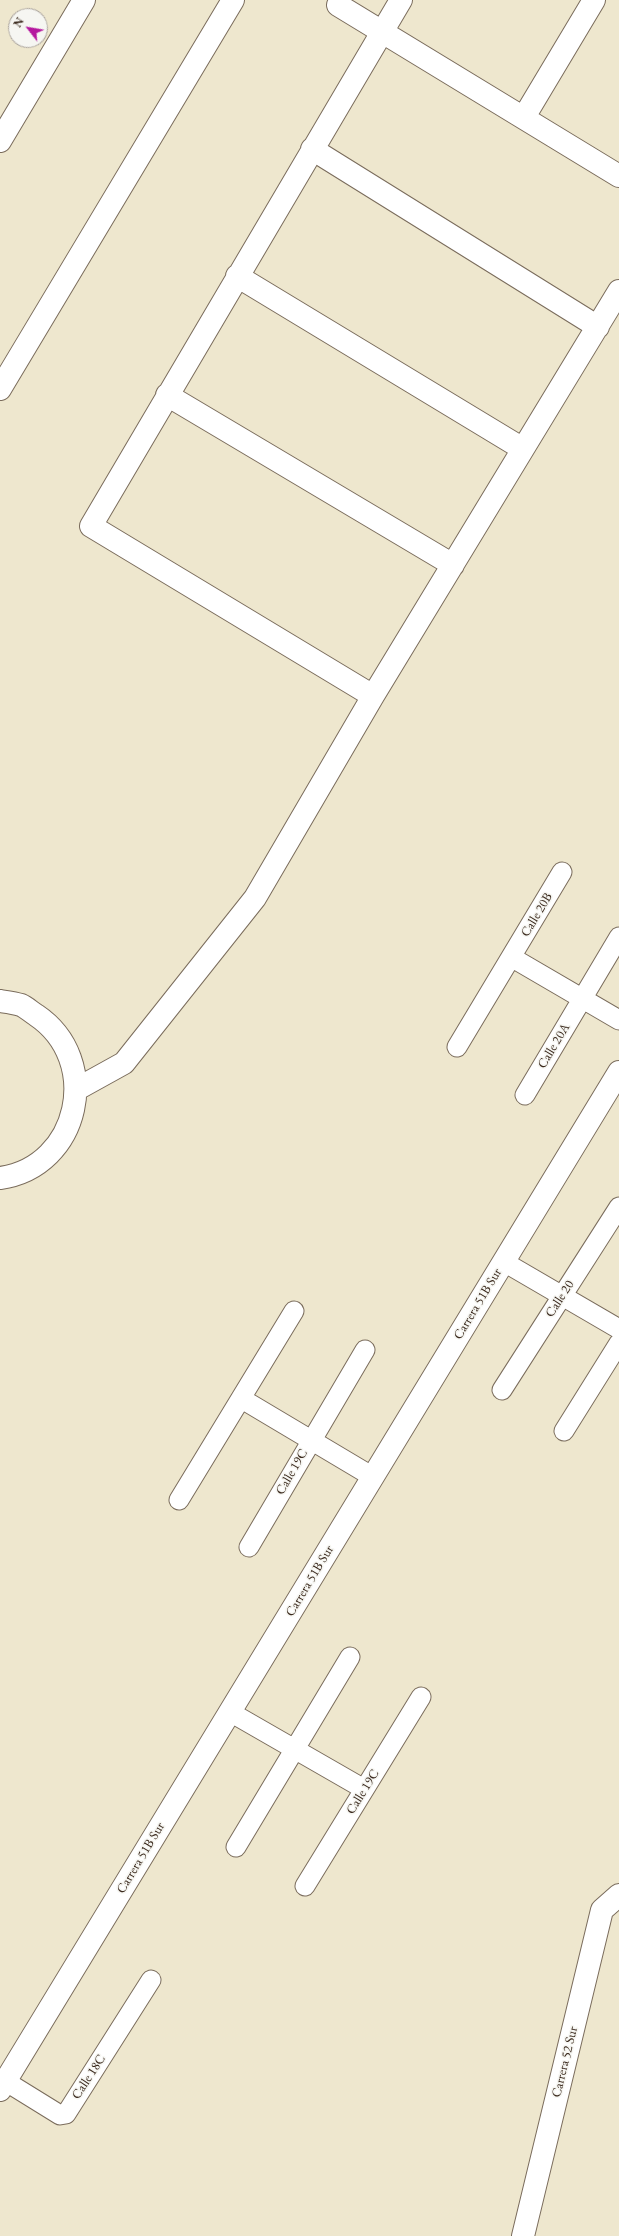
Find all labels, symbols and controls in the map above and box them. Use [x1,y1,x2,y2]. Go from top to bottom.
north arrow [8,8,48,48]
text: N [10,15,27,30]
street label: Calle 20B [518,890,556,940]
street label: Calle 20A [534,1021,574,1071]
street label: Carrera 51B Sur [451,1266,505,1342]
street label: Calle 20 [542,1278,578,1320]
street label: Calle 19C [273,1446,311,1498]
street label: Carrera 51B Sur [283,1543,337,1619]
street label: Calle 19C [343,1767,383,1817]
street label: Carrera 51B Sur [114,1820,168,1896]
street label: Carrera 52 Sur [549,2025,581,2099]
street label: Calle 18C [69,2052,109,2102]

